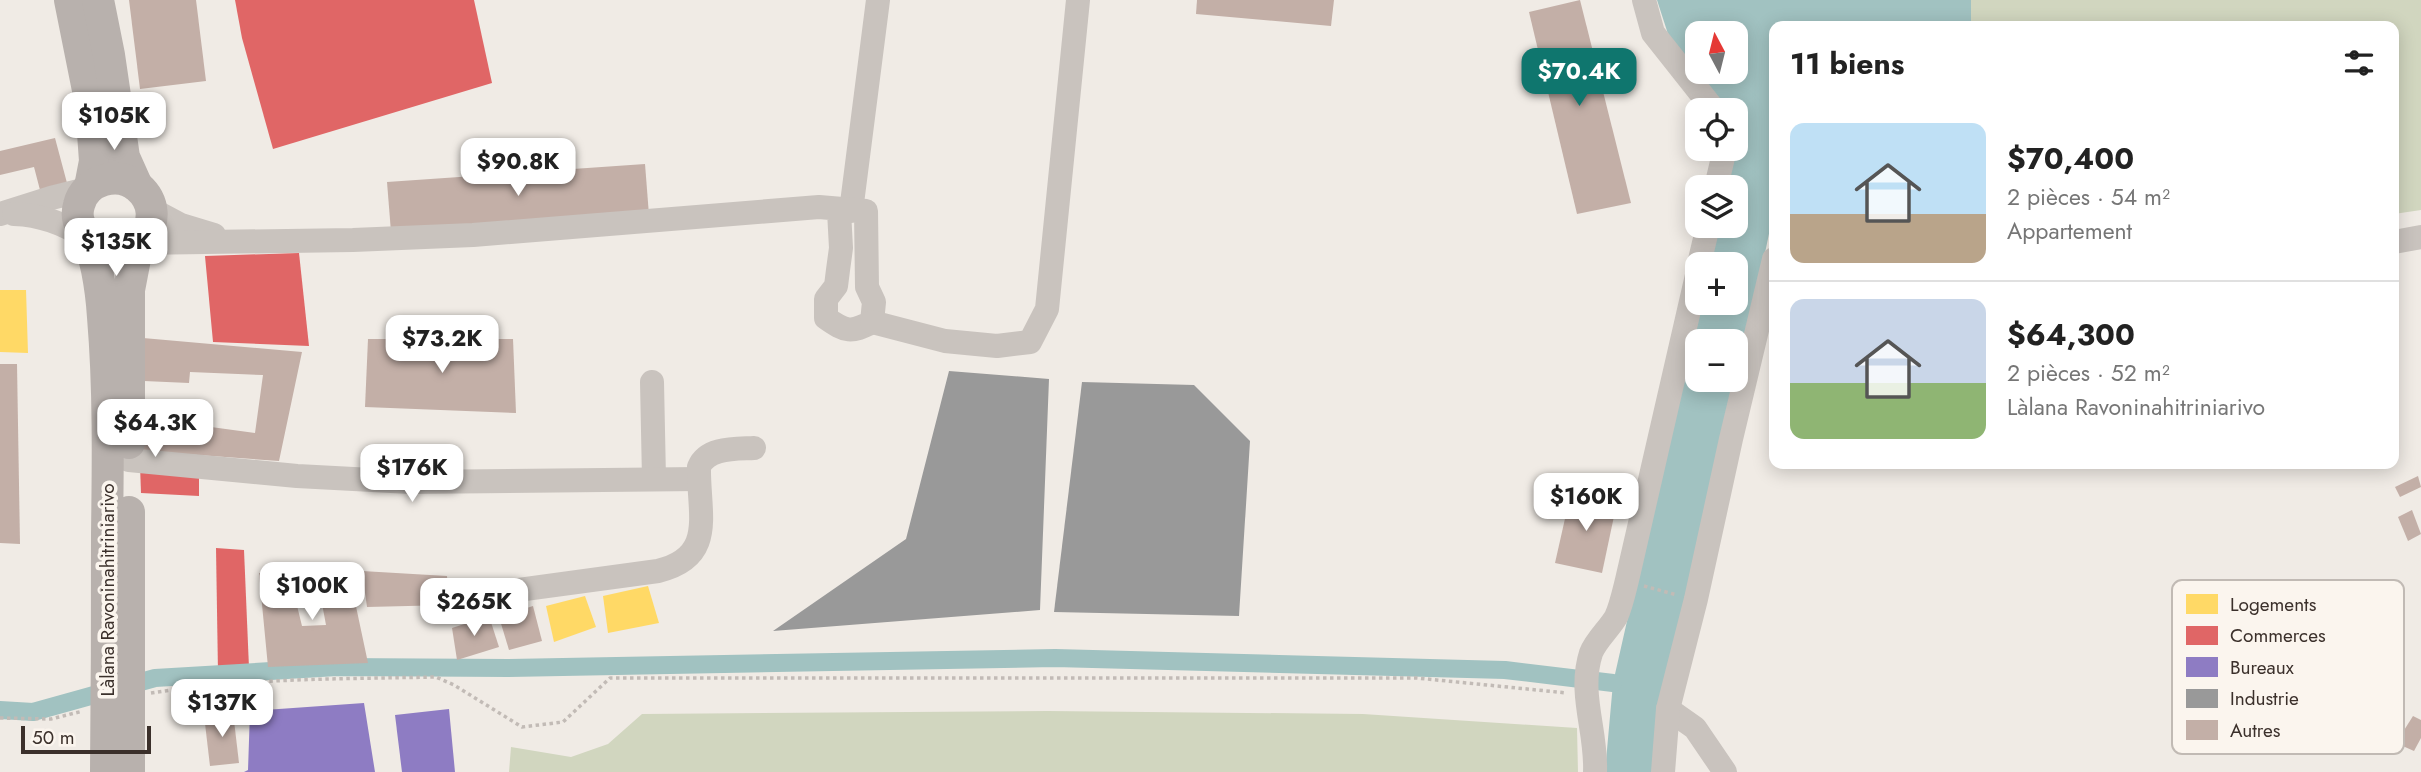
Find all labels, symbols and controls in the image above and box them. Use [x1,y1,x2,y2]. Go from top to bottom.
north arrow [1685,21,1748,84]
map controls [1685,21,1748,392]
text: 11 biens [1790,42,1904,85]
icon: filters [2340,44,2378,82]
pin: $70.4K [1522,48,1636,108]
text: $70.4K [1538,54,1620,88]
pin: $105K [65,92,163,152]
text: $105K [78,98,150,132]
button: locate [1685,98,1748,161]
text: $70,400 [2007,137,2134,180]
pin: $90.8K [461,138,575,198]
text: $90.8K [477,144,559,178]
icon: home [1846,151,1930,235]
button: layers [1685,175,1748,238]
text: 2 pièces · 54 m² [2007,180,2170,214]
text: Appartement [2007,214,2132,248]
pin: $135K [67,218,165,278]
text: $135K [80,224,152,258]
button: + [1685,252,1748,315]
text: $64,300 [2007,313,2135,356]
pin: $73.2K [385,316,499,375]
text: $73.2K [402,321,482,355]
icon: home [1846,327,1930,411]
button: − [1685,329,1748,392]
text: 2 pièces · 52 m² [2007,356,2170,390]
text: Làlana Ravoninahitriniarivo [2007,390,2265,424]
pin: $64.3K [98,400,212,459]
text: $64.3K [113,405,197,439]
pin: $176K [363,444,461,504]
text: $176K [376,450,448,484]
pin: $160K [1537,474,1635,533]
text: $160K [1550,479,1622,513]
street label: Làlana Ravoninahitriniarivo [94,483,121,697]
pin: $100K [263,562,361,622]
text: $100K [276,568,348,602]
pin: $265K [425,578,523,638]
legend [2172,580,2404,754]
text: $265K [436,584,512,618]
text: Logements [2230,591,2317,618]
text: Commerces [2230,622,2326,649]
text: Bureaux [2230,654,2294,681]
pin: $137K [173,680,271,739]
text: $137K [187,685,257,719]
text: Industrie [2230,685,2299,712]
text: Autres [2230,717,2281,744]
scale bar [21,723,150,755]
text: 50 m [32,724,75,751]

